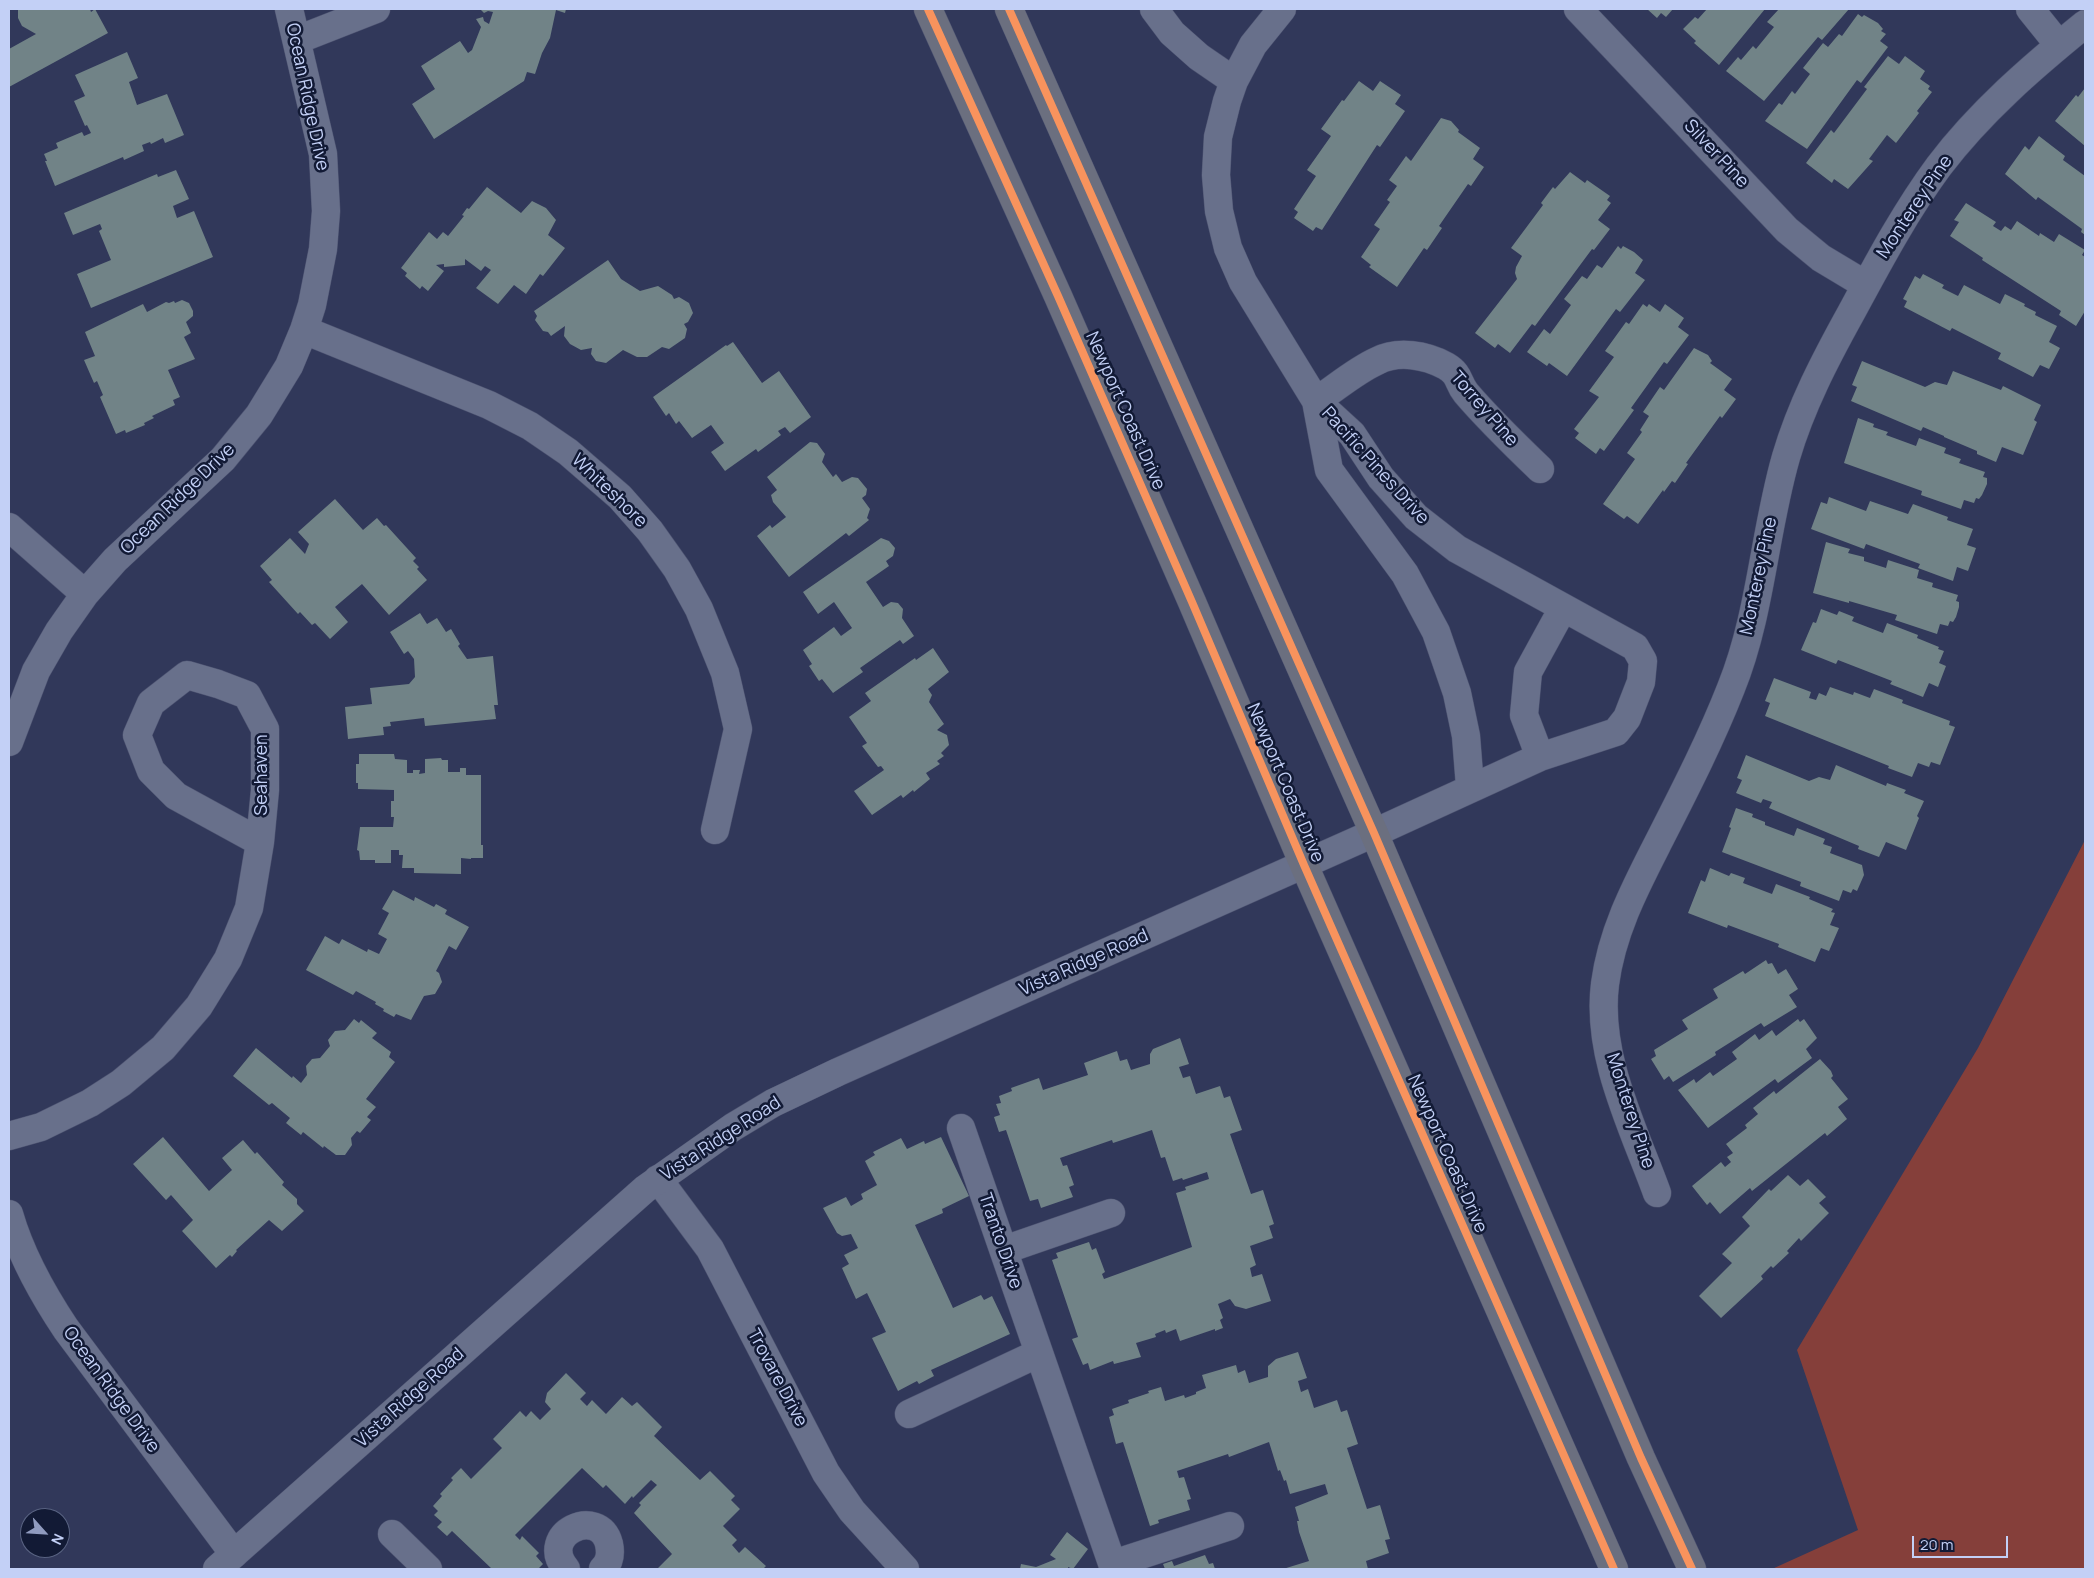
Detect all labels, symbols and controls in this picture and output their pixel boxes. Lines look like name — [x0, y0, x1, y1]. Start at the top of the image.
street label: Ocean Ridge Drive — [281, 21, 333, 173]
street label: Silver Pine — [1679, 116, 1753, 192]
street label: Monterey Pine — [1873, 151, 1957, 263]
street label: Newport Coast Drive — [1080, 329, 1170, 493]
street label: Torrey Pine — [1446, 367, 1522, 451]
street label: Pacific Pines Drive — [1317, 403, 1433, 529]
street label: Ocean Ridge Drive — [116, 439, 240, 559]
street label: Whiteshore — [567, 450, 651, 532]
street label: Monterey Pine — [1736, 515, 1782, 637]
street label: Newport Coast Drive — [1242, 700, 1328, 866]
street label: Seahaven — [251, 734, 273, 816]
street label: Vista Ridge Road — [1016, 925, 1152, 1001]
street label: Monterey Pine — [1601, 1051, 1659, 1171]
street label: Newport Coast Drive — [1402, 1072, 1492, 1236]
street label: Vista Ridge Road — [657, 1092, 785, 1186]
street label: Tranto Drive — [974, 1190, 1026, 1292]
street label: Ocean Ridge Drive — [58, 1323, 164, 1457]
street label: Trovare Drive — [742, 1325, 812, 1431]
street label: Vista Ridge Road — [351, 1344, 469, 1452]
north arrow — [20, 1508, 70, 1558]
scale bar — [1914, 1526, 2010, 1558]
text: N — [47, 1531, 69, 1548]
text: 20 m — [1920, 1534, 1953, 1555]

